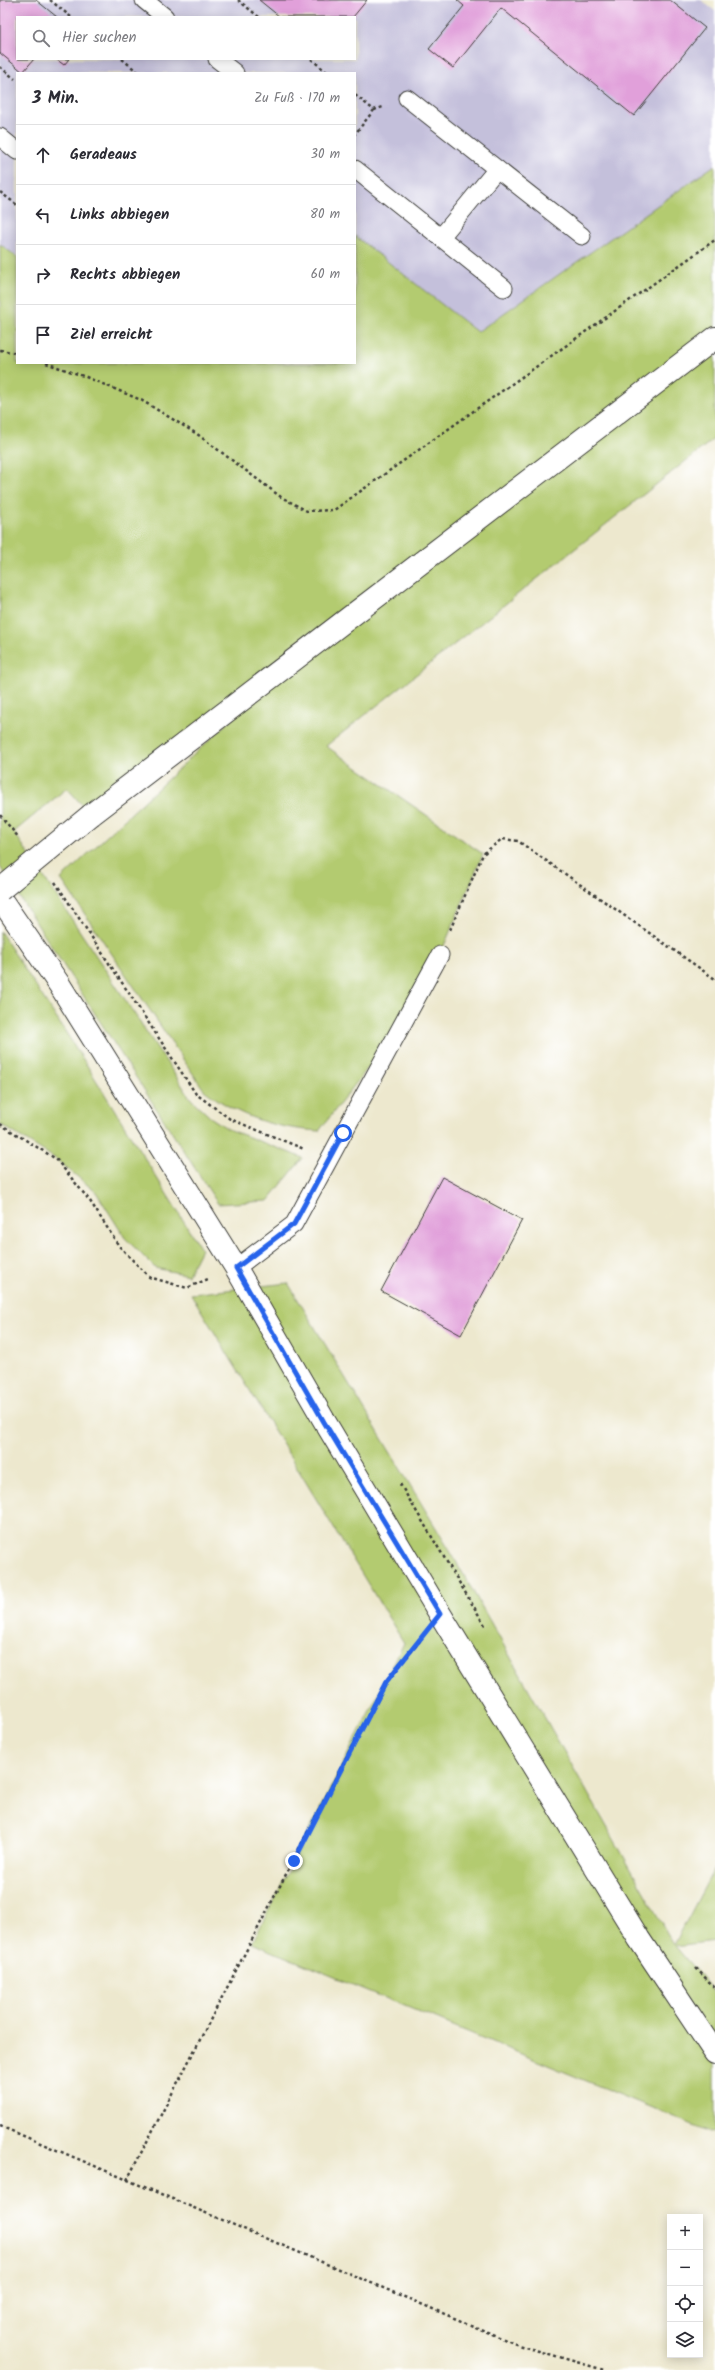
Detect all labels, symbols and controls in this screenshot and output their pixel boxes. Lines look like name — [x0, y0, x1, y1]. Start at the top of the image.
search box — [16, 16, 356, 60]
text: Hier suchen — [62, 26, 136, 50]
icon: search — [30, 27, 52, 49]
text: 3 Min. — [32, 85, 79, 112]
text: Zu Fuß · 170 m — [254, 88, 340, 109]
text: Geradeaus — [70, 143, 137, 167]
icon: ahead — [32, 144, 54, 166]
text: 30 m — [311, 144, 340, 165]
text: Links abbiegen — [70, 203, 169, 227]
icon: left — [32, 204, 54, 226]
text: 80 m — [310, 204, 340, 225]
text: Rechts abbiegen — [70, 263, 180, 287]
icon: right — [32, 264, 54, 286]
text: 60 m — [311, 264, 340, 285]
text: Ziel erreicht — [70, 323, 153, 347]
icon: arrive — [32, 324, 54, 346]
route start — [334, 1124, 352, 1142]
route end — [285, 1852, 303, 1870]
map controls — [667, 2214, 703, 2358]
button: + — [667, 2214, 703, 2250]
button: − — [667, 2250, 703, 2286]
button: locate — [667, 2286, 703, 2322]
button: layers — [667, 2322, 703, 2358]

